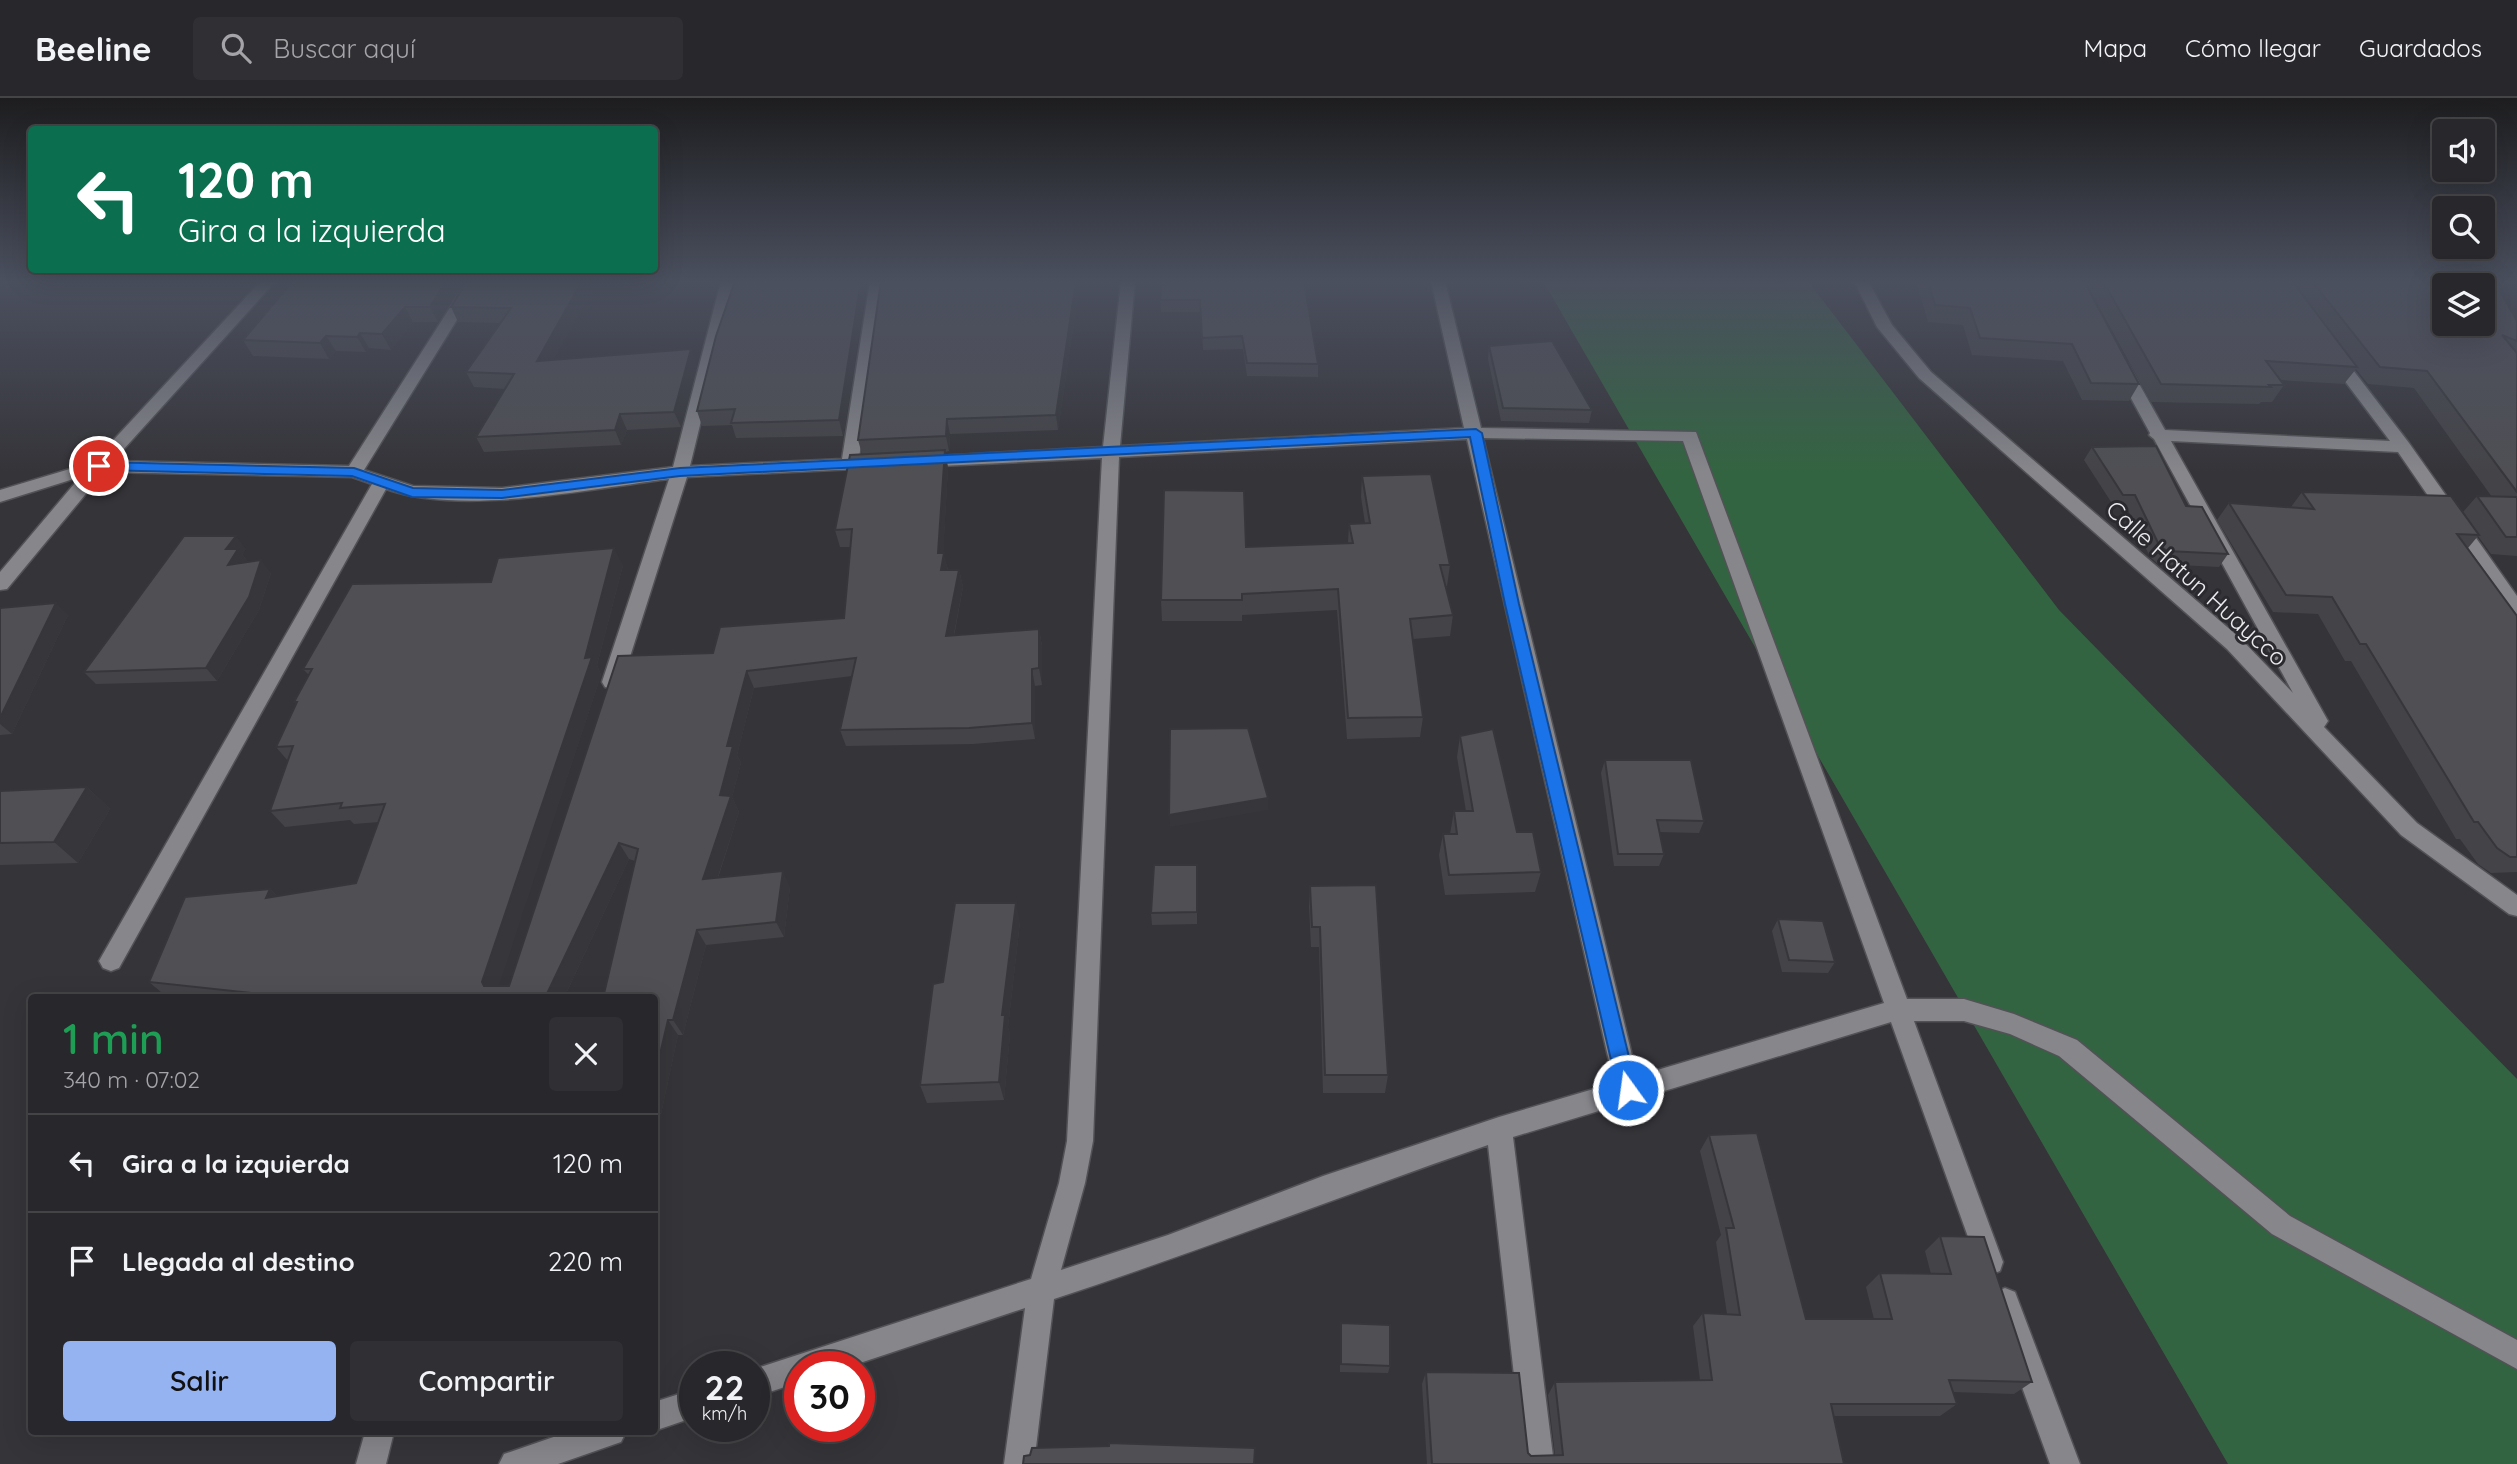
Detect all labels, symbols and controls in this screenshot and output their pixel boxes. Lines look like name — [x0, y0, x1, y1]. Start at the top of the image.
search box — [193, 17, 683, 80]
text: Beeline — [35, 28, 151, 69]
icon: search — [217, 29, 255, 67]
text: Buscar aquí — [273, 32, 415, 65]
text: Mapa — [2084, 33, 2147, 63]
text: Cómo llegar — [2185, 33, 2321, 63]
text: Guardados — [2359, 33, 2482, 63]
map controls — [2432, 119, 2495, 336]
button: sound — [2432, 119, 2495, 182]
text: 120 m — [178, 149, 314, 210]
icon: left — [63, 154, 154, 245]
button: search — [2432, 196, 2495, 259]
text: Gira a la izquierda — [178, 210, 446, 250]
button: layers — [2432, 273, 2495, 336]
pin — [69, 436, 129, 496]
icon: arrive — [80, 447, 118, 485]
street label: Calle Hatun Huaycco — [2100, 494, 2294, 672]
text: 1 min — [63, 1012, 164, 1065]
button: close — [549, 1017, 623, 1091]
position arrow — [1591, 1053, 1665, 1127]
text: 340 m · 07:02 — [63, 1065, 200, 1094]
icon: left — [63, 1144, 101, 1182]
text: Gira a la izquierda — [122, 1147, 350, 1180]
text: 120 m — [553, 1147, 623, 1180]
icon: arrive — [63, 1242, 101, 1280]
text: Llegada al destino — [122, 1245, 355, 1278]
text: 220 m — [548, 1245, 623, 1278]
button: Salir — [63, 1341, 336, 1421]
button: Compartir — [350, 1341, 623, 1421]
speed limit sign: 30 — [784, 1351, 875, 1442]
text: 22 — [705, 1365, 744, 1409]
text: km/h — [702, 1402, 747, 1425]

